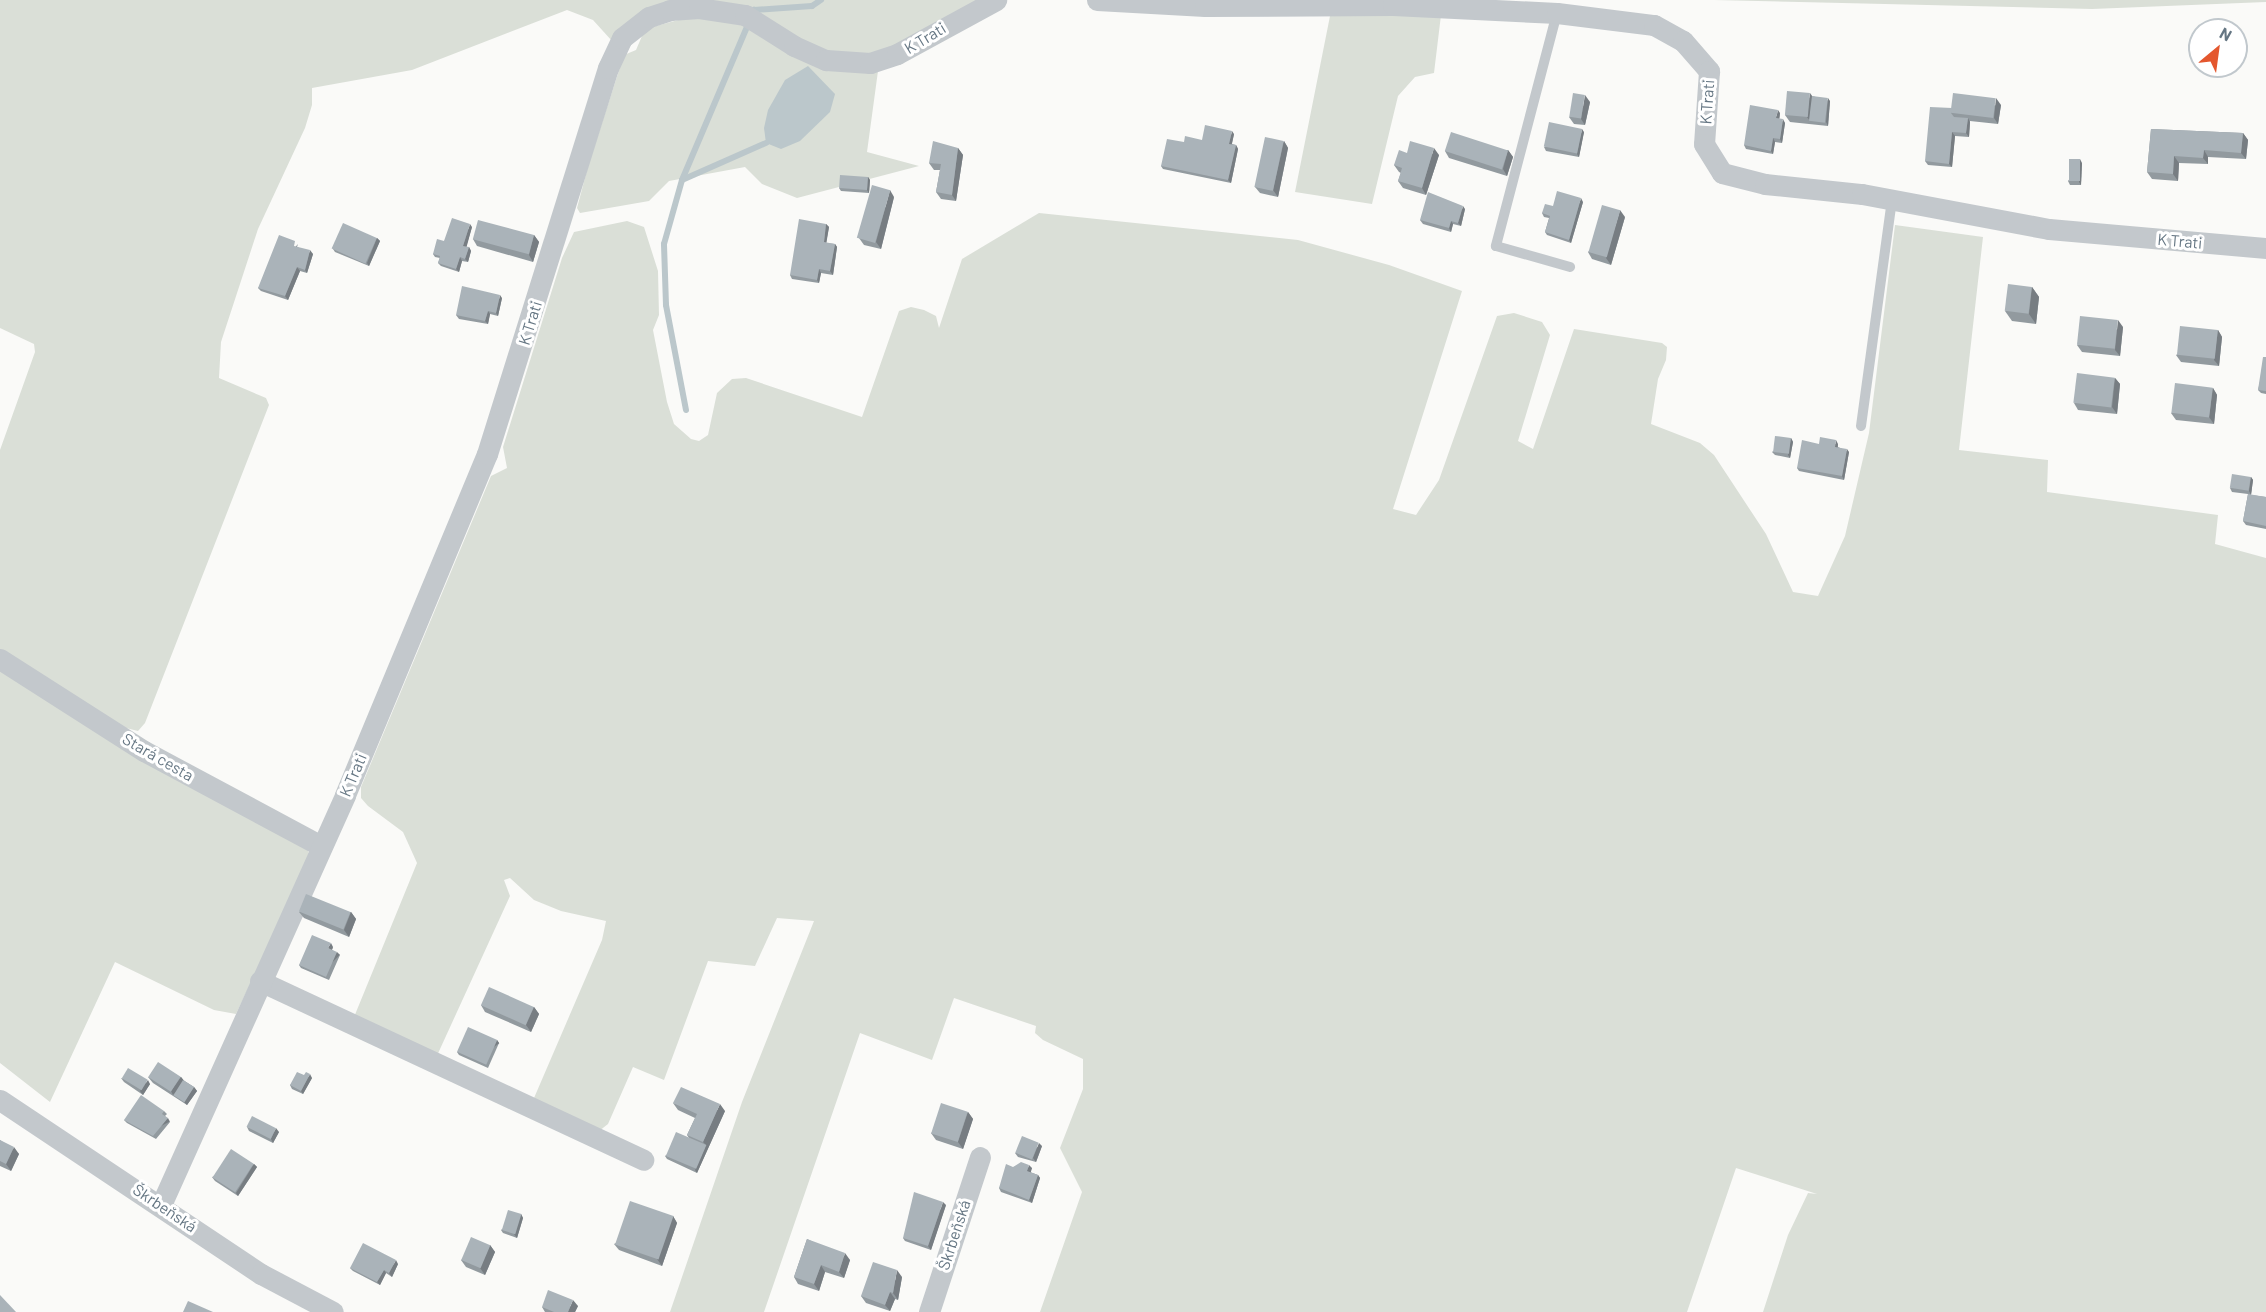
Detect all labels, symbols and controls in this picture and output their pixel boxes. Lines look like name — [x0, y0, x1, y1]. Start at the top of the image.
street label: K Trati — [901, 18, 949, 58]
north arrow — [2188, 18, 2248, 78]
text: N — [2217, 23, 2235, 44]
street label: K Trati — [1696, 79, 1718, 125]
street label: K Trati — [2157, 229, 2203, 253]
street label: K Trati — [514, 299, 546, 347]
street label: Stará cesta — [119, 729, 197, 785]
street label: K Trati — [335, 751, 371, 799]
street label: Škrbeňská — [130, 1180, 200, 1236]
street label: Škrbeňská — [934, 1197, 974, 1273]

